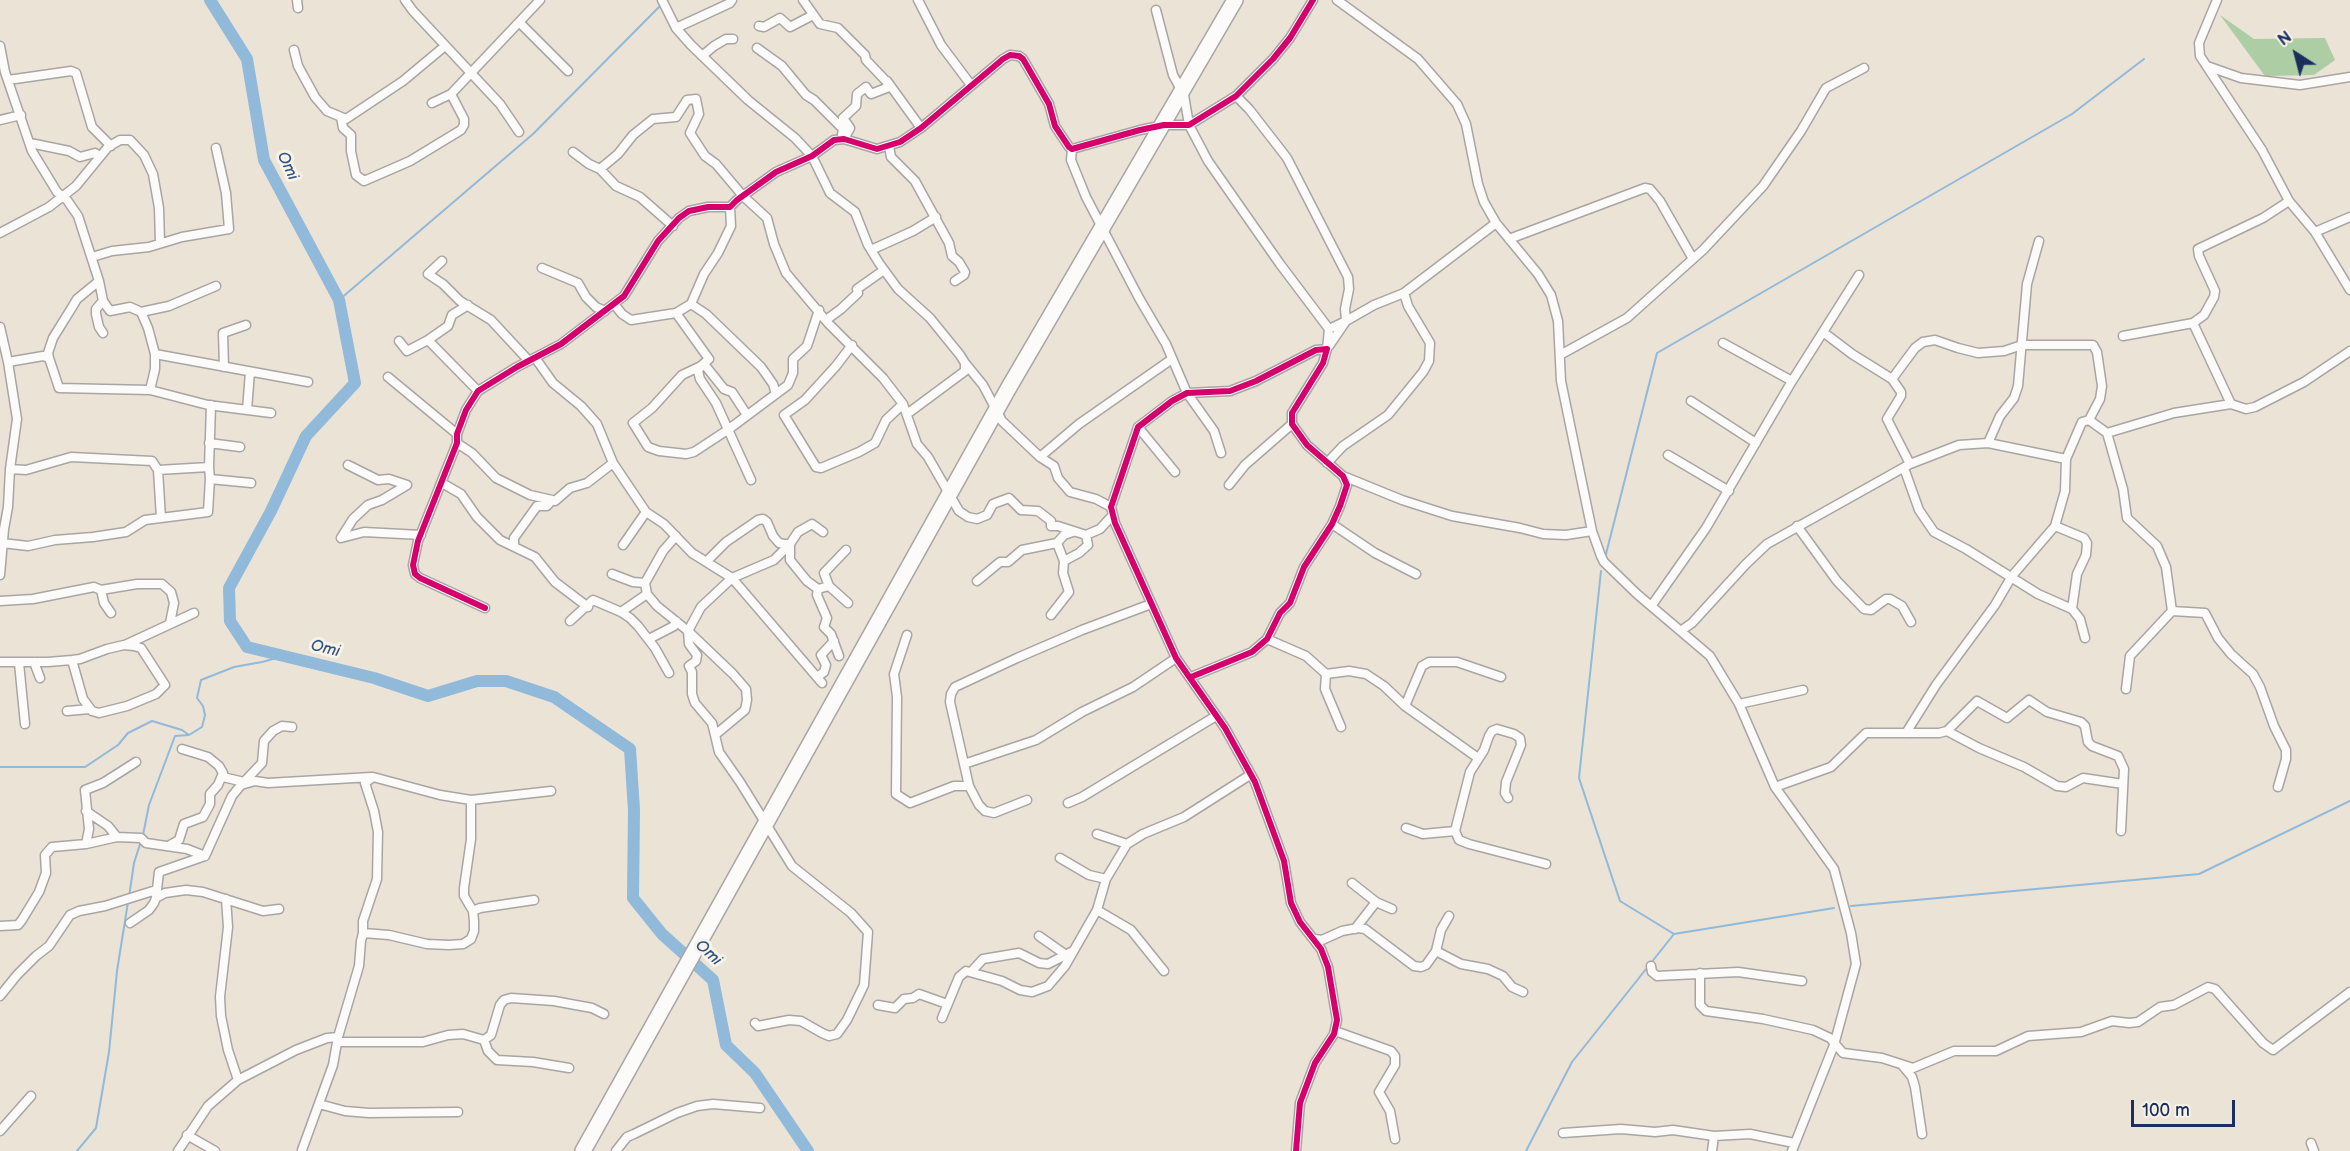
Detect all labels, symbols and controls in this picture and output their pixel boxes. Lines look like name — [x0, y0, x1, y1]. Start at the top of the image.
north arrow — [2266, 24, 2326, 84]
text: N — [2275, 28, 2296, 50]
water label: Omi — [272, 149, 302, 183]
water label: Omi — [309, 636, 341, 662]
water label: Omi — [691, 936, 725, 970]
scale bar — [2134, 1088, 2238, 1126]
text: 100 m — [2142, 1100, 2190, 1121]

